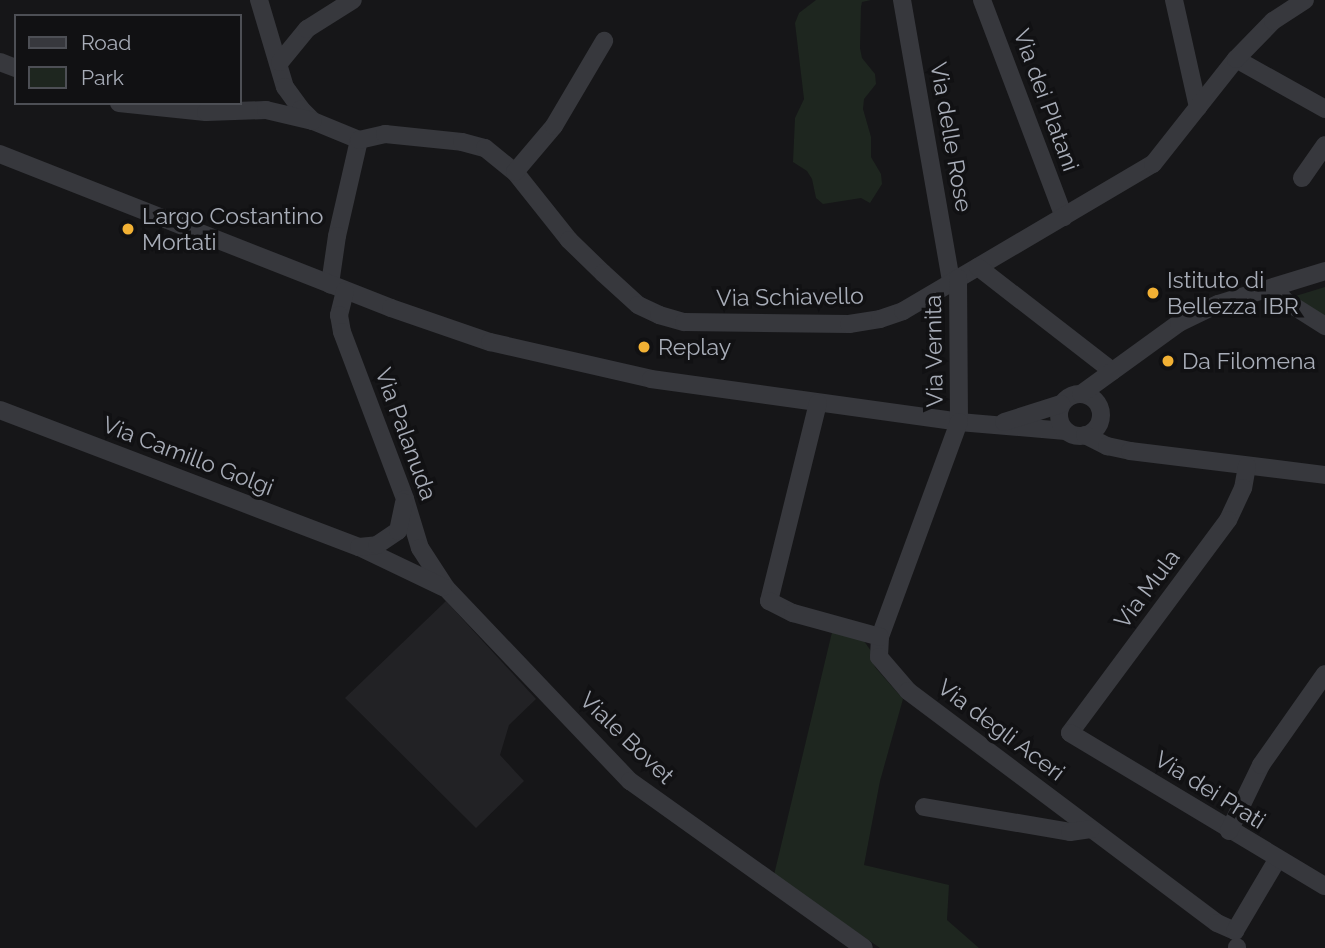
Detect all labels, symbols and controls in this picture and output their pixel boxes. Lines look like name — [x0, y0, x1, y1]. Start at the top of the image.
legend — [14, 14, 242, 105]
street label: Via dei Platani — [1007, 25, 1085, 175]
text: Road — [81, 30, 131, 55]
street label: Via delle Rose — [924, 60, 978, 214]
text: Park — [81, 65, 124, 90]
place label: Largo Costantino Mortati — [142, 202, 323, 256]
marker: Largo Costantino Mortati — [120, 221, 136, 237]
place label: Istituto di Bellezza IBR — [1167, 266, 1299, 320]
street label: Via Schiavello — [716, 282, 864, 312]
marker: Istituto di Bellezza IBR — [1145, 285, 1161, 301]
street label: Via Vernita — [919, 294, 949, 408]
place label: Replay — [658, 333, 731, 361]
marker: Replay — [636, 339, 652, 355]
place label: Da Filomena — [1182, 347, 1316, 375]
marker: Da Filomena — [1160, 353, 1176, 369]
street label: Via Palanuda — [369, 364, 443, 504]
street label: Via Camillo Golgi — [98, 411, 278, 501]
street label: Via Mula — [1108, 544, 1186, 634]
street label: Via degli Aceri — [932, 673, 1070, 787]
street label: Viale Bovet — [574, 686, 680, 790]
street label: Via dei Prati — [1150, 745, 1270, 835]

